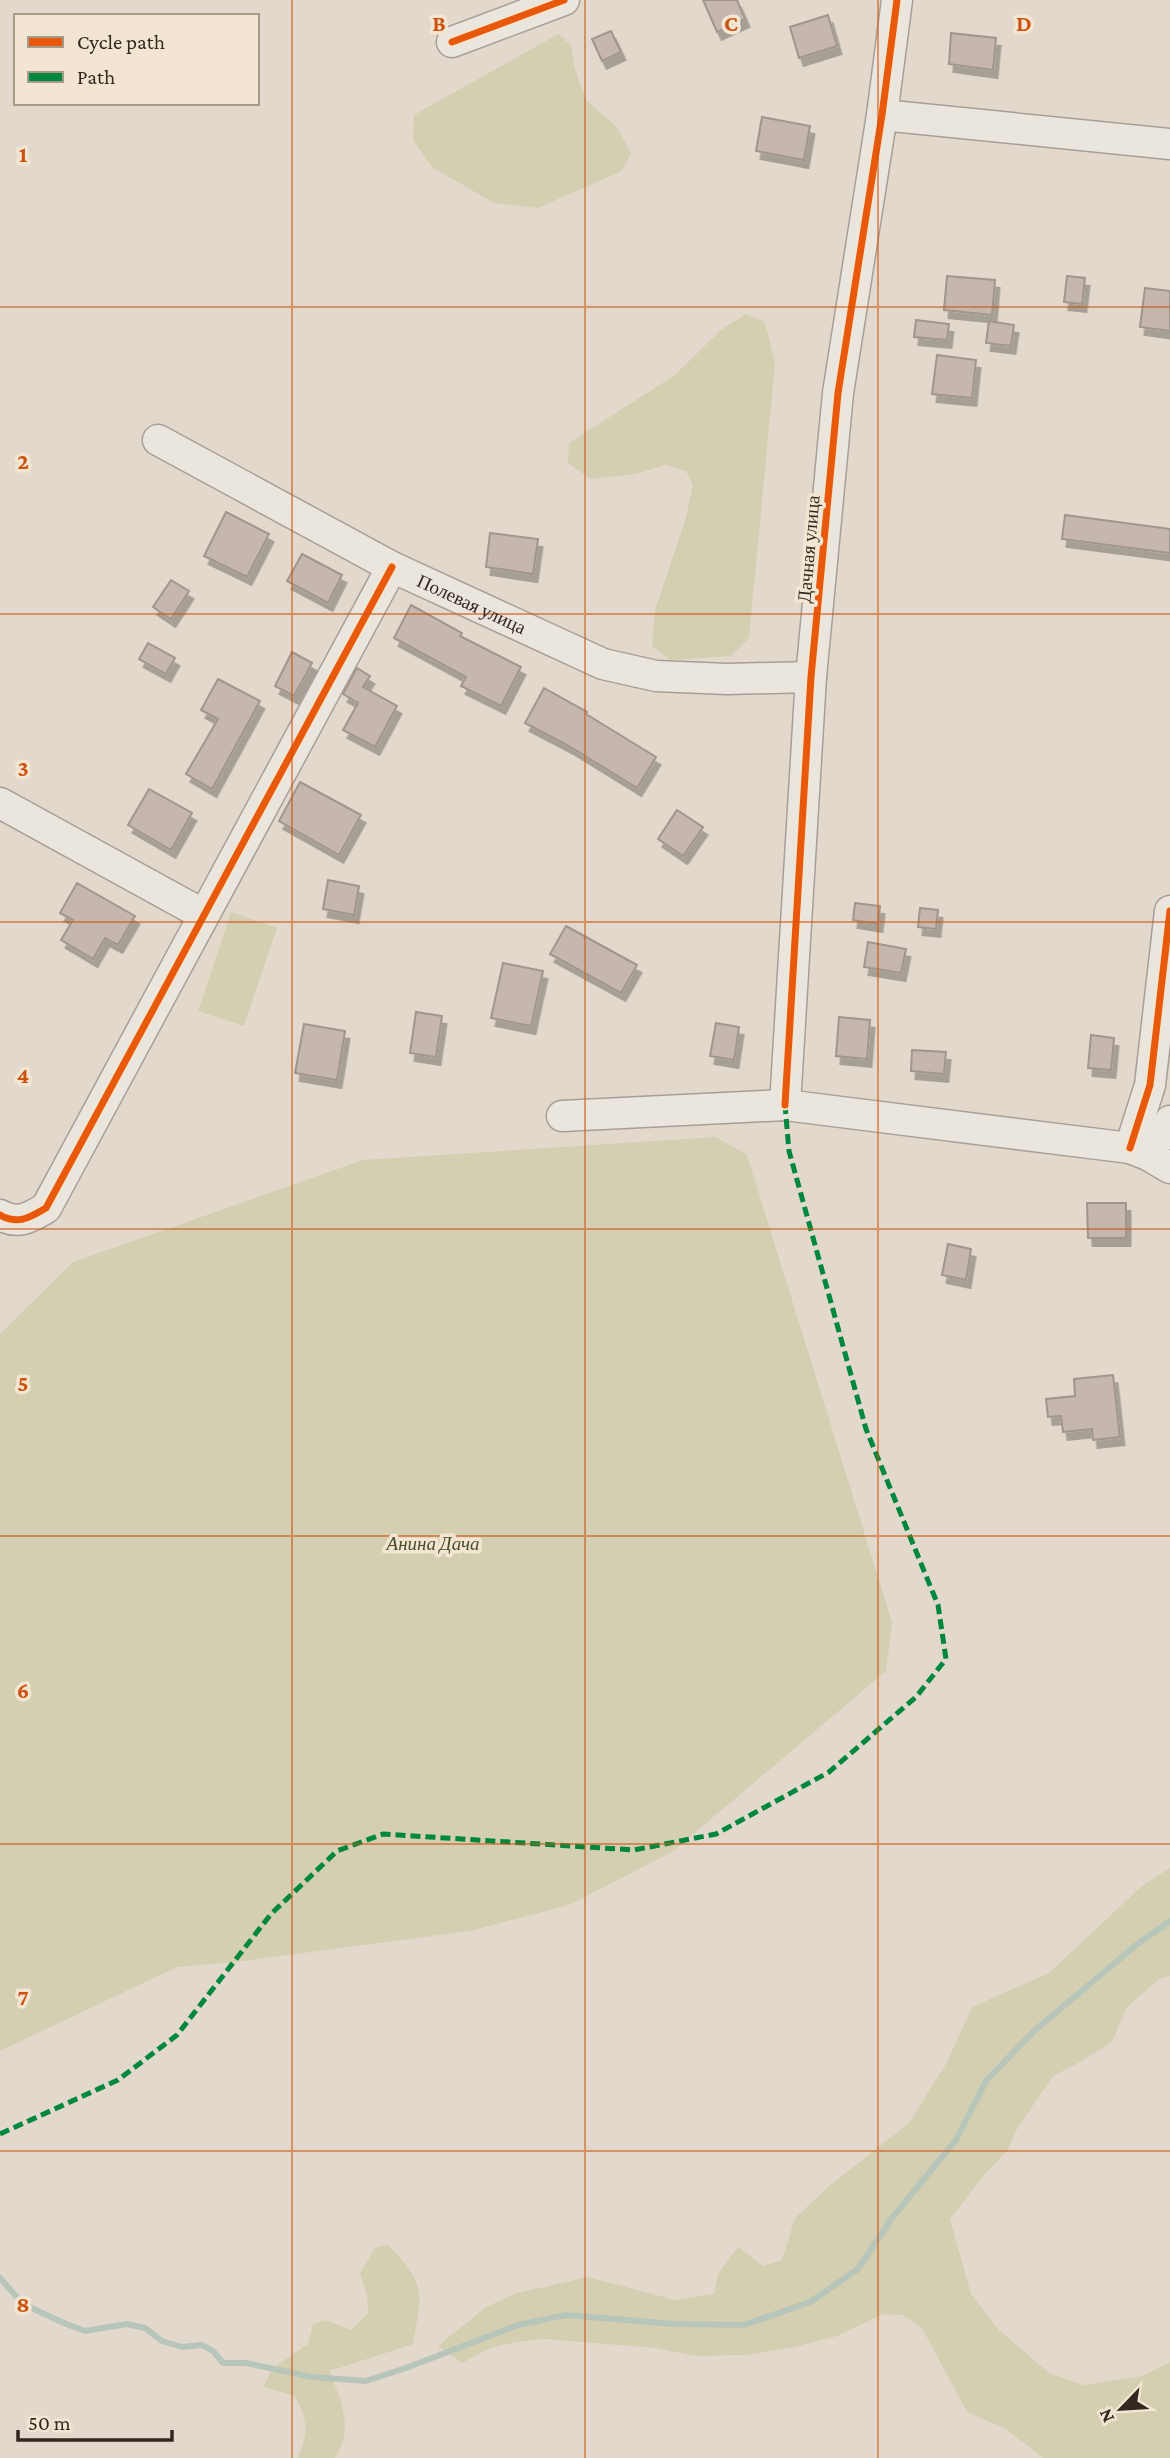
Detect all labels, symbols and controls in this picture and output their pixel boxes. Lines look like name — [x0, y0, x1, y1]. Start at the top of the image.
text: B — [432, 10, 446, 36]
text: C — [724, 10, 738, 36]
text: D — [1016, 10, 1032, 36]
legend — [14, 14, 259, 105]
text: Cycle path — [77, 30, 165, 54]
text: Path — [77, 65, 115, 89]
text: 1 — [19, 141, 28, 167]
text: 2 — [17, 448, 29, 474]
street label: Дачная улица — [793, 494, 824, 604]
street label: Полевая улица — [414, 570, 530, 638]
text: 3 — [17, 755, 29, 781]
text: 4 — [17, 1062, 29, 1088]
text: 5 — [17, 1370, 29, 1396]
park label: Анина Дача — [385, 1533, 479, 1554]
text: 6 — [17, 1677, 29, 1703]
text: 7 — [17, 1984, 29, 2010]
text: 8 — [16, 2291, 30, 2317]
north arrow — [1086, 2374, 1156, 2444]
scale bar — [18, 2398, 172, 2442]
text: N — [1094, 2406, 1118, 2426]
text: 50 m — [28, 2411, 71, 2435]

